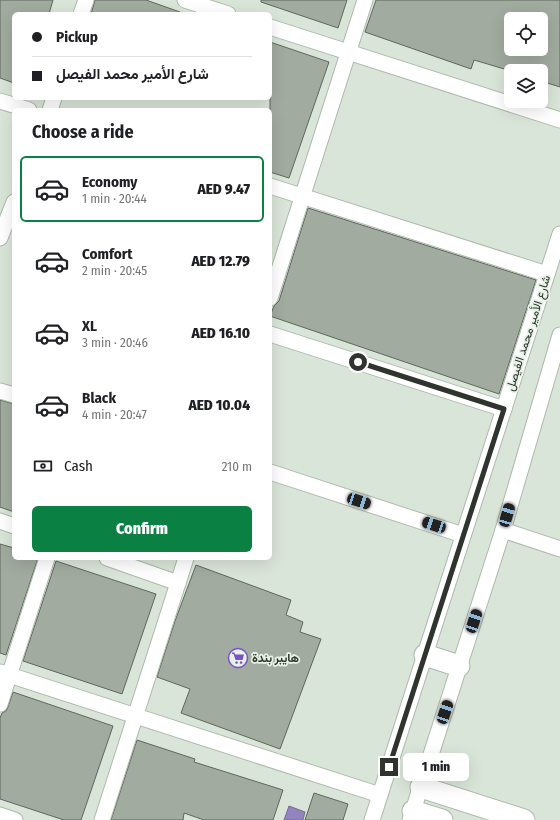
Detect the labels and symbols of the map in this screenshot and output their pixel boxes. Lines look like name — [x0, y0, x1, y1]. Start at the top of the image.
street label: شارع الأمير محمد الفيصل — [503, 273, 555, 393]
route start — [349, 353, 367, 371]
car — [346, 492, 372, 510]
car — [498, 502, 516, 528]
car — [421, 516, 447, 534]
car — [465, 608, 483, 634]
supermarket icon: هايبر بندة — [227, 647, 249, 669]
place label: هايبر بندة — [252, 651, 299, 666]
car — [436, 699, 454, 725]
callout: 1 min — [403, 753, 469, 781]
route end — [380, 758, 398, 776]

